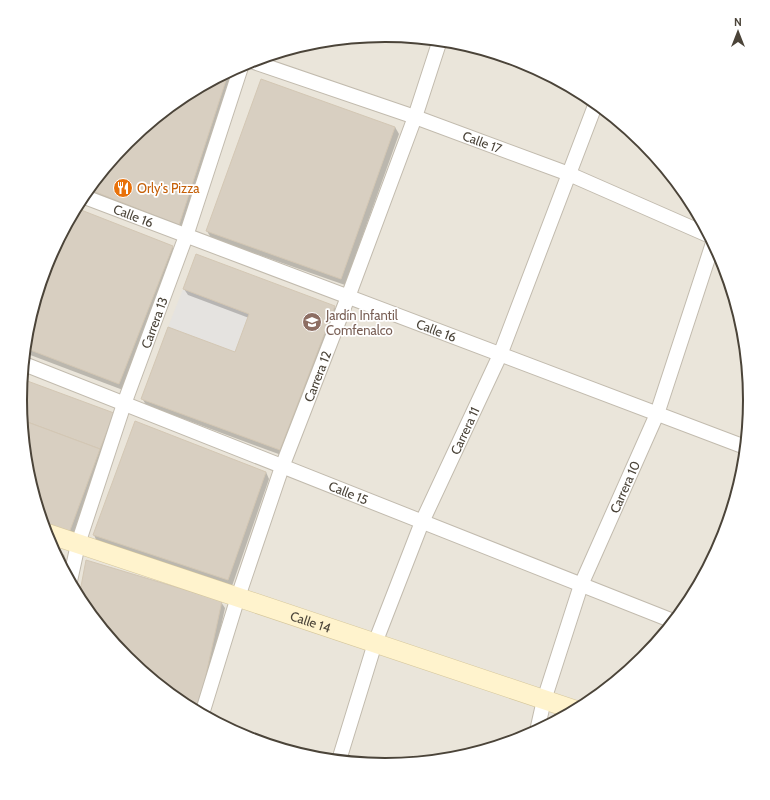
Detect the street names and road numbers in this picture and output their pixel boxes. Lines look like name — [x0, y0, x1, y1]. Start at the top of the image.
street label: Calle 17 — [460, 127, 505, 157]
street label: Calle 16 — [111, 201, 156, 230]
street label: Carrera 13 — [137, 295, 171, 350]
street label: Calle 16 — [414, 315, 459, 345]
street label: Carrera 12 — [300, 348, 334, 404]
street label: Carrera 11 — [447, 404, 483, 457]
street label: Carrera 10 — [606, 458, 643, 515]
street label: Calle 15 — [326, 477, 371, 508]
street label: Calle 14 — [288, 607, 333, 636]

